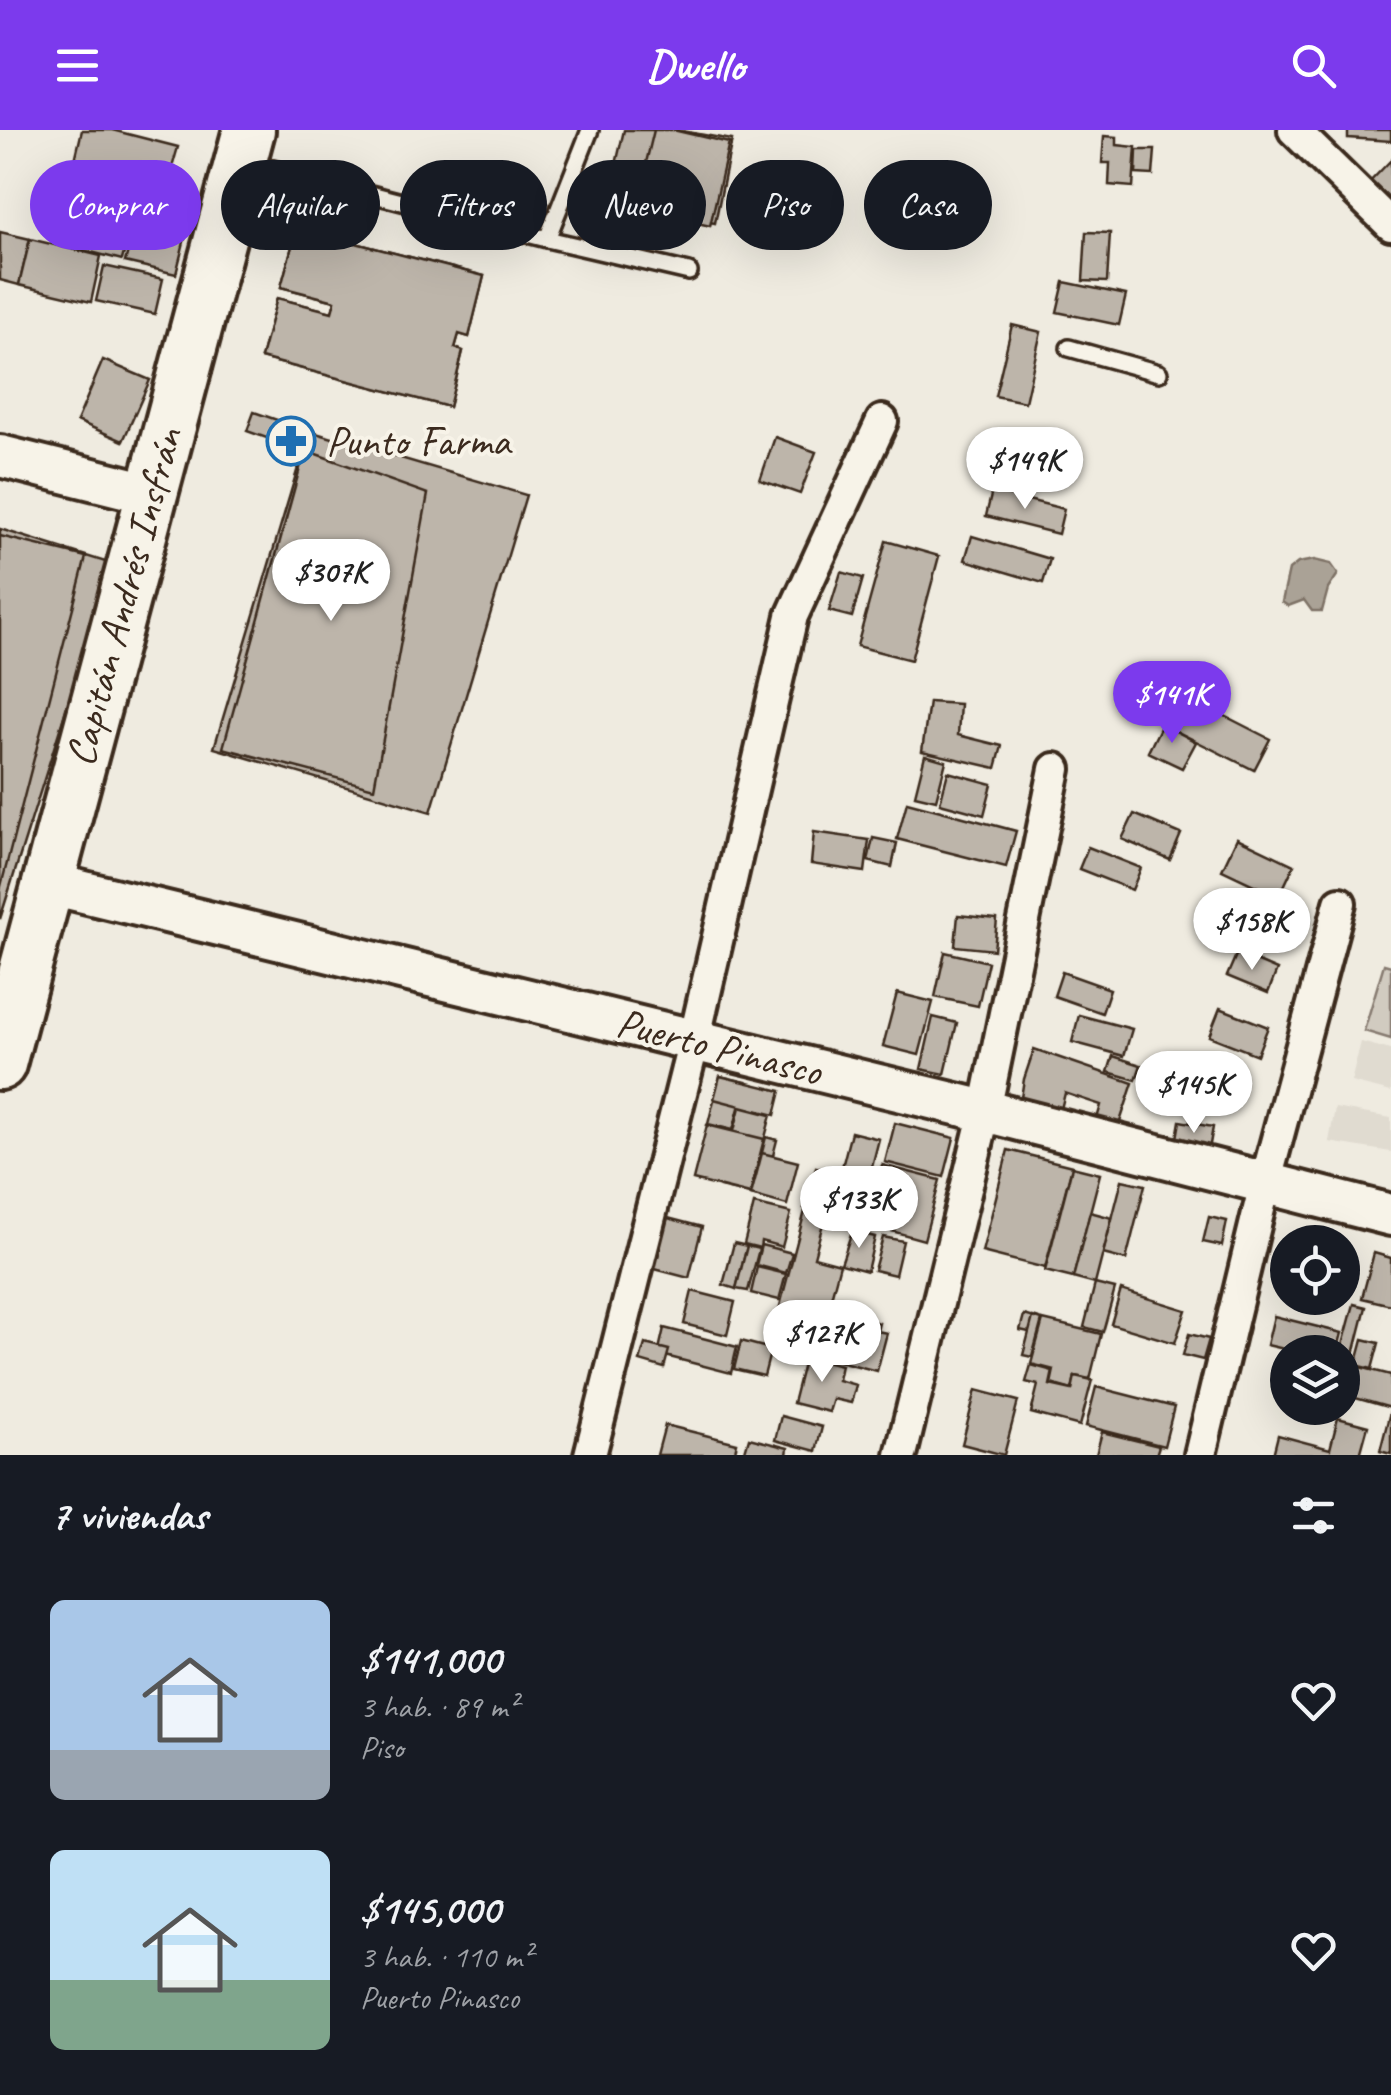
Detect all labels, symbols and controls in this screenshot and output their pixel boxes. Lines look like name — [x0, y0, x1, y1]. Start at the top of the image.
text: Dwello — [647, 37, 744, 94]
icon: menu — [50, 38, 105, 93]
icon: search — [1286, 38, 1341, 93]
chip: Comprar — [30, 160, 201, 250]
chip: Alquilar — [221, 160, 380, 250]
chip: Filtros — [400, 160, 547, 250]
chip: Nuevo — [567, 160, 706, 250]
chip: Piso — [726, 160, 844, 250]
chip: Casa — [864, 160, 992, 250]
pharmacy icon: Punto Farma — [265, 415, 317, 467]
place label: Punto Farma — [326, 415, 513, 468]
street label: Capitán Andrés Insfrán — [53, 421, 195, 772]
pin: $149K — [955, 427, 1095, 512]
text: $149K — [988, 439, 1062, 480]
pin: $307K — [261, 539, 401, 624]
text: $307K — [294, 551, 368, 592]
pin: $141K — [1102, 661, 1242, 746]
text: $141K — [1135, 673, 1209, 714]
pin: $158K — [1182, 888, 1322, 973]
text: $158K — [1215, 900, 1289, 941]
street label: Puerto Pinasco — [611, 996, 829, 1098]
pin: $145K — [1124, 1051, 1264, 1136]
text: $145K — [1157, 1063, 1231, 1104]
pin: $133K — [789, 1166, 929, 1251]
text: $133K — [822, 1178, 896, 1219]
map controls — [1270, 1225, 1360, 1425]
button: locate — [1270, 1225, 1360, 1315]
pin: $127K — [752, 1300, 892, 1385]
text: $127K — [785, 1312, 859, 1353]
button: layers — [1270, 1335, 1360, 1425]
icon: filters — [1286, 1488, 1341, 1543]
text: 7 viviendas — [50, 1489, 207, 1542]
text: $141,000 — [360, 1633, 501, 1686]
icon: home — [130, 1640, 250, 1760]
icon: heart — [1286, 1673, 1341, 1728]
text: 3 hab. · 89 m² — [360, 1686, 517, 1727]
text: Piso — [360, 1727, 403, 1768]
text: $145,000 — [360, 1883, 500, 1936]
icon: home — [130, 1890, 250, 2010]
icon: heart — [1286, 1923, 1341, 1978]
text: 3 hab. · 110 m² — [360, 1936, 532, 1977]
text: Puerto Pinasco — [360, 1977, 519, 2018]

